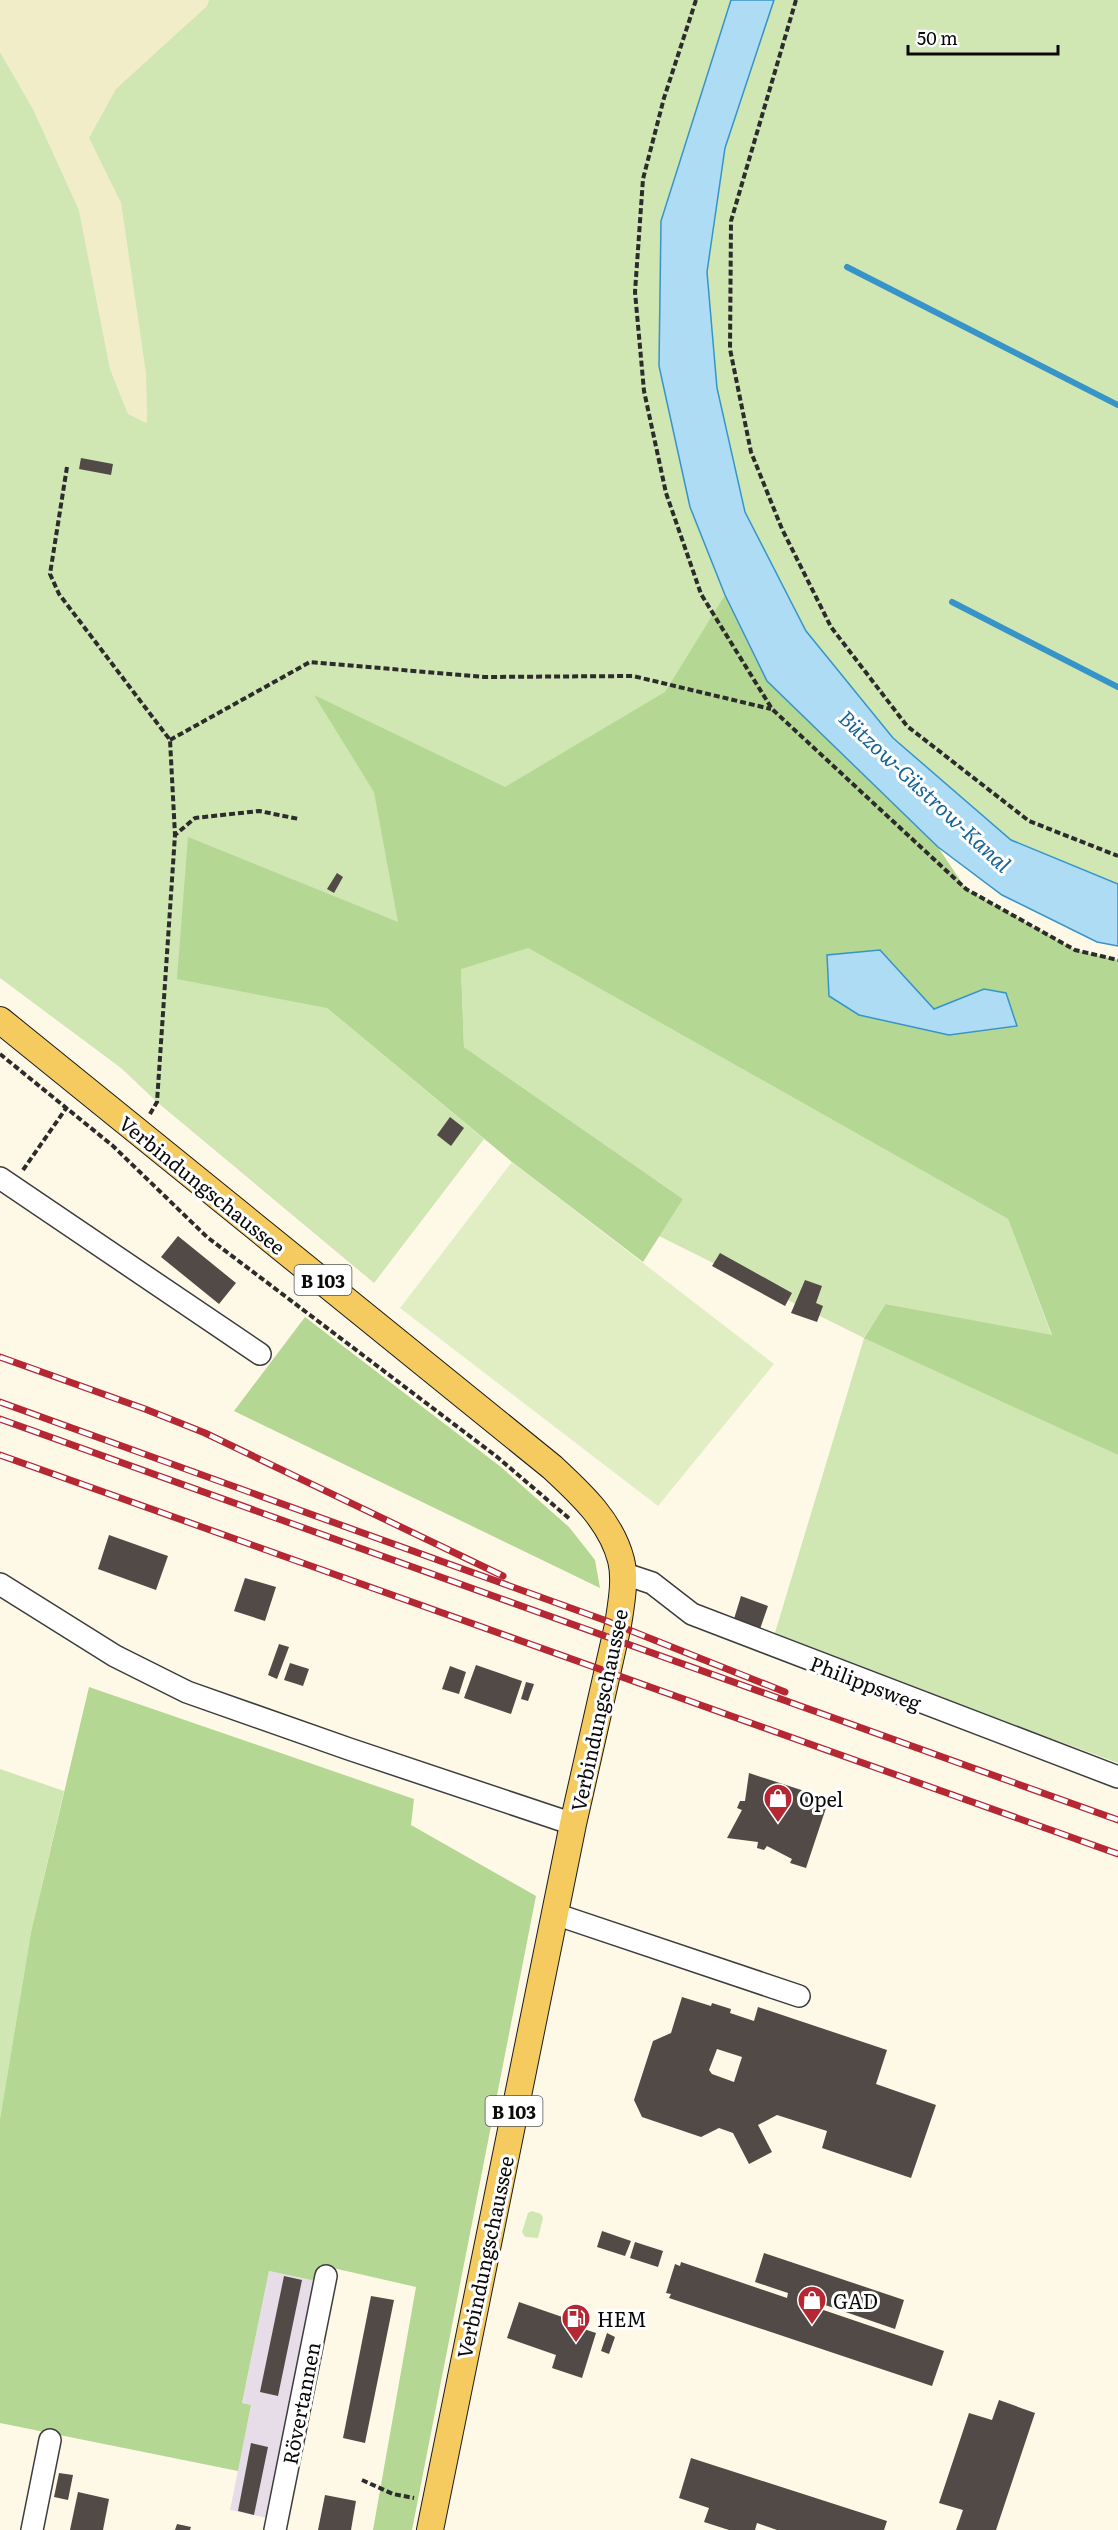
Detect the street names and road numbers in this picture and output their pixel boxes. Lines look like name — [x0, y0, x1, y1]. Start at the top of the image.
street label: Verbindungschaussee — [113, 1107, 293, 1261]
road number: B 103 — [294, 1265, 352, 1295]
street label: Verbindungschaussee — [562, 1606, 634, 1814]
street label: Philippsweg — [806, 1647, 927, 1717]
road number: B 103 — [486, 2096, 542, 2126]
street label: Verbindungschaussee — [448, 2153, 520, 2361]
street label: Rövertannen — [273, 2339, 327, 2467]

